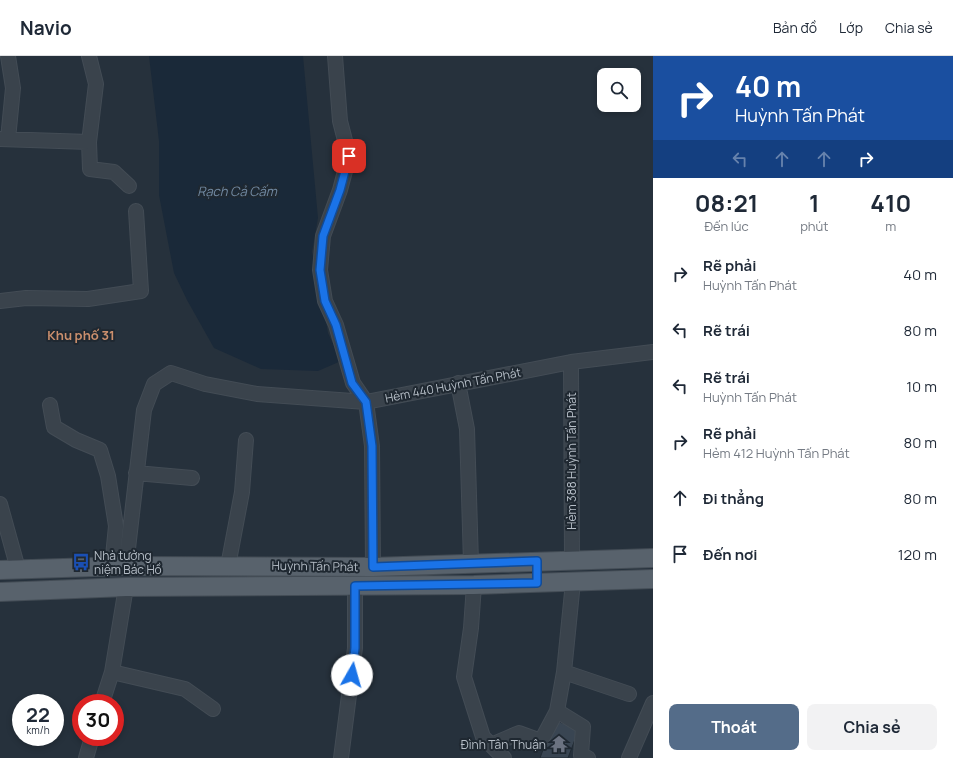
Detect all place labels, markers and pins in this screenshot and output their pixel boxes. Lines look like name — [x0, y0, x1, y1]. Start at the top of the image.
pin — [332, 139, 366, 173]
place label: Nhà tưởng niệm Bác Hồ — [94, 547, 162, 578]
bus stop icon: Nhà tưởng niệm Bác Hồ — [71, 552, 91, 572]
temple icon: Đình Tân Thuận — [549, 734, 569, 754]
place label: Đình Tân Thuận — [461, 736, 546, 753]

